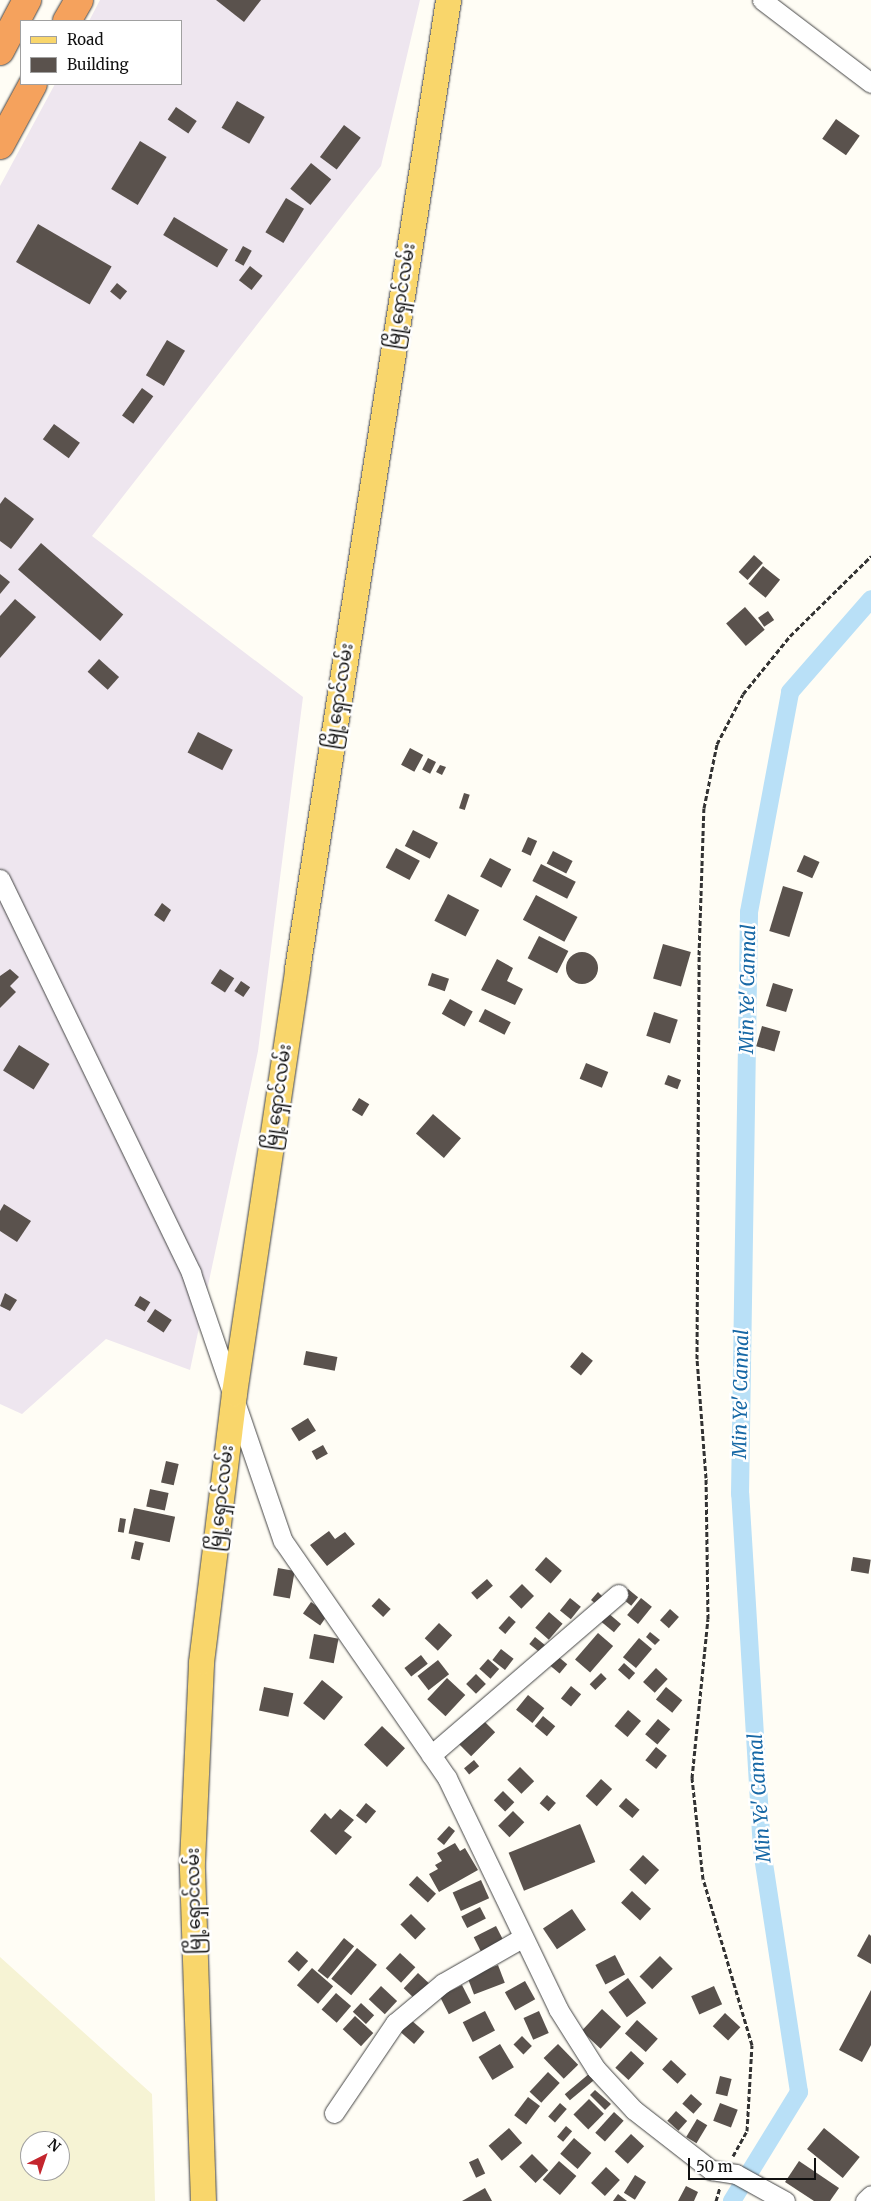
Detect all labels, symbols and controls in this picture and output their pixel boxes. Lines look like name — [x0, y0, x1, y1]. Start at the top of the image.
legend — [20, 20, 182, 85]
text: Road — [67, 30, 103, 49]
text: Building — [67, 55, 129, 74]
street label: မြို့ရှောင်လမ်း — [382, 242, 420, 350]
street label: မြို့ရှောင်လမ်း — [320, 642, 358, 750]
water label: Min Ye' Cannal — [735, 924, 761, 1054]
street label: မြို့ရှောင်လမ်း — [260, 1043, 296, 1151]
water label: Min Ye' Cannal — [728, 1329, 754, 1459]
street label: မြို့ရှောင်လမ်း — [204, 1444, 238, 1552]
water label: Min Ye' Cannal — [744, 1733, 776, 1863]
street label: မြို့ရှောင်လမ်း — [182, 1848, 206, 1954]
north arrow — [20, 2131, 70, 2181]
text: N — [44, 2135, 64, 2156]
scale bar — [691, 2148, 818, 2180]
text: 50 m — [696, 2157, 733, 2176]

